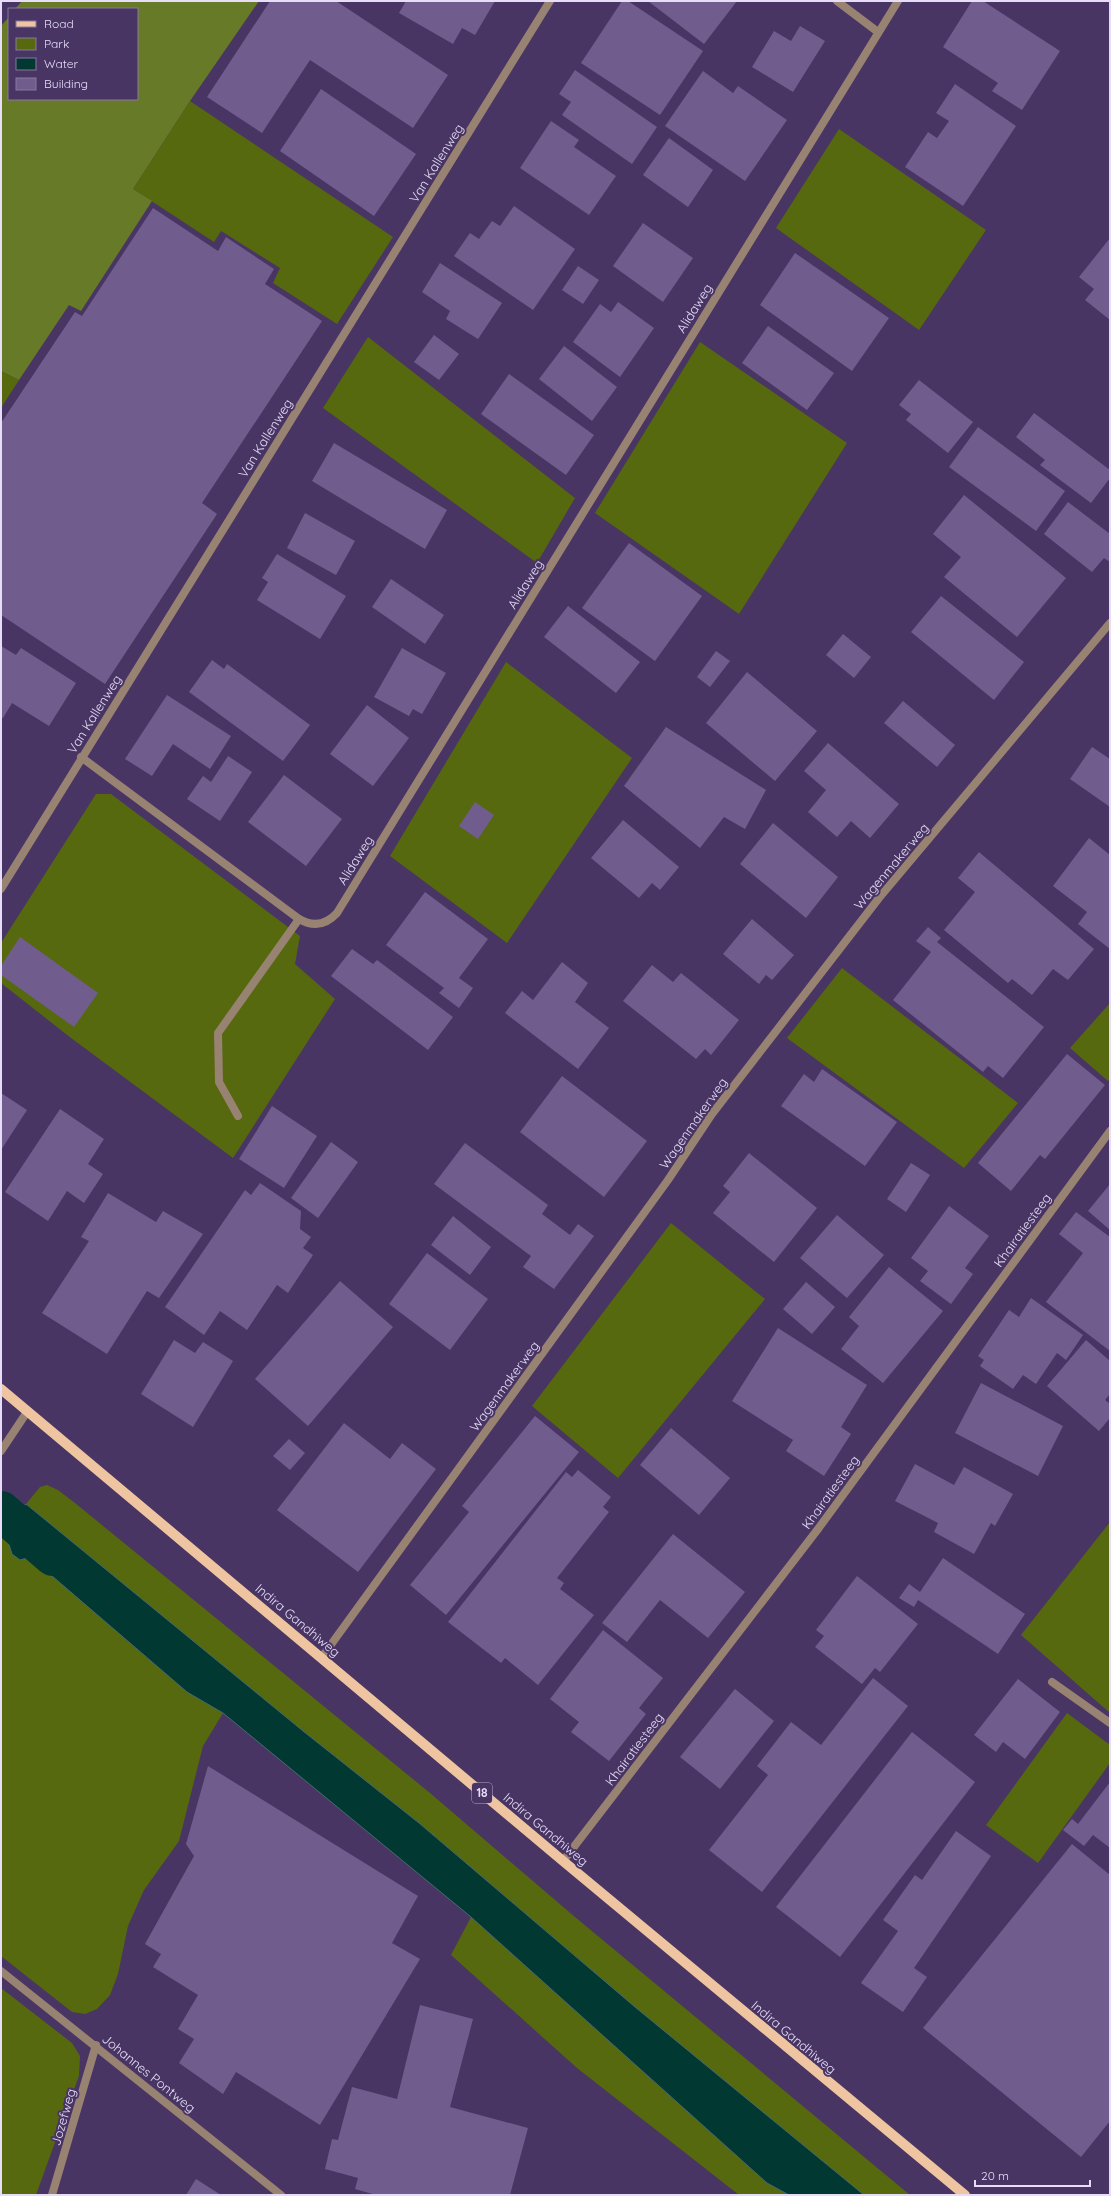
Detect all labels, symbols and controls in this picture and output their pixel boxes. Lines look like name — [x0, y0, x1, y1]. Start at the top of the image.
legend — [8, 8, 138, 100]
text: Road — [44, 16, 74, 31]
text: Park — [44, 36, 69, 51]
text: Water — [44, 56, 79, 71]
text: Building — [44, 76, 88, 91]
street label: Van Kallenweg — [405, 121, 467, 205]
street label: Alidaweg — [673, 280, 715, 336]
street label: Van Kallenweg — [234, 396, 296, 480]
street label: Alidaweg — [504, 556, 546, 612]
street label: Van Kallenweg — [63, 672, 125, 756]
street label: Wagenmakerweg — [850, 820, 932, 912]
street label: Alidaweg — [334, 832, 376, 888]
street label: Wagenmakerweg — [656, 1074, 730, 1172]
street label: Khairatiesteeg — [990, 1190, 1054, 1270]
street label: Wagenmakerweg — [466, 1338, 542, 1434]
street label: Khairatiesteeg — [798, 1452, 862, 1532]
street label: Indira Gandhiweg — [252, 1580, 344, 1660]
street label: Khairatiesteeg — [601, 1709, 667, 1789]
road number: 18 — [472, 1783, 492, 1803]
street label: Indira Gandhiweg — [500, 1789, 592, 1869]
street label: Indira Gandhiweg — [748, 1997, 840, 2077]
street label: Johannes Pontweg — [99, 2030, 199, 2116]
street label: Jozefweg — [47, 2087, 79, 2147]
scale bar — [975, 2162, 1090, 2188]
text: 20 m — [981, 2168, 1009, 2183]

